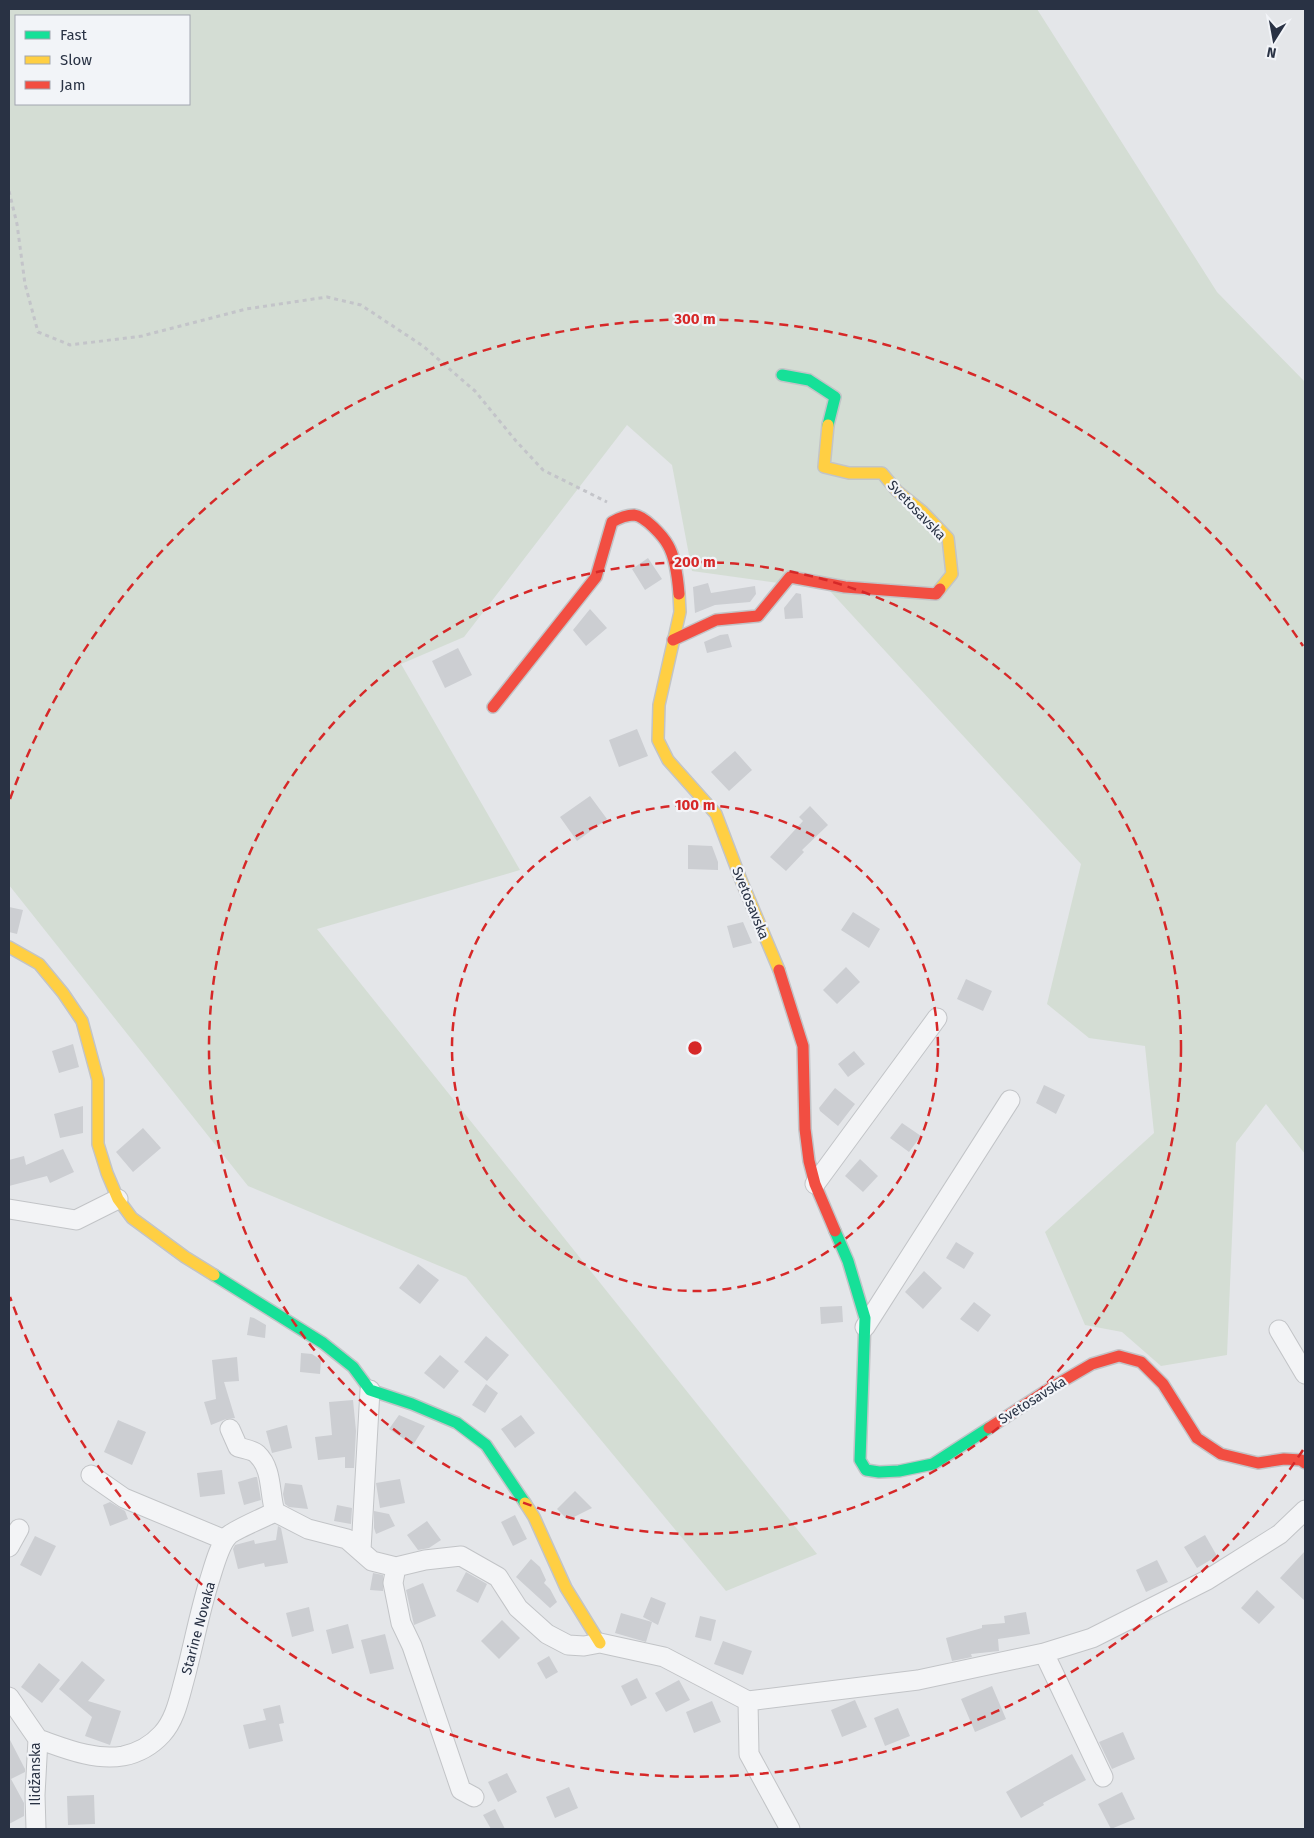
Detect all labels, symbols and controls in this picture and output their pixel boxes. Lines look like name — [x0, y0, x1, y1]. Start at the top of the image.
legend — [15, 15, 190, 105]
north arrow — [1249, 15, 1299, 65]
text: Fast — [60, 26, 87, 44]
text: N — [1265, 43, 1278, 62]
text: Slow — [60, 51, 92, 69]
text: Jam — [60, 76, 86, 94]
text: 300 m — [673, 310, 716, 328]
street label: Svetosavska — [884, 477, 949, 544]
text: 200 m — [674, 553, 716, 571]
text: 100 m — [675, 796, 715, 814]
street label: Svetosavska — [728, 864, 773, 942]
centre of rings — [686, 1039, 704, 1057]
street label: Svetosavska — [995, 1373, 1069, 1428]
street label: Starine Novaka — [178, 1580, 219, 1677]
street label: Ilidžanska — [27, 1742, 44, 1806]

